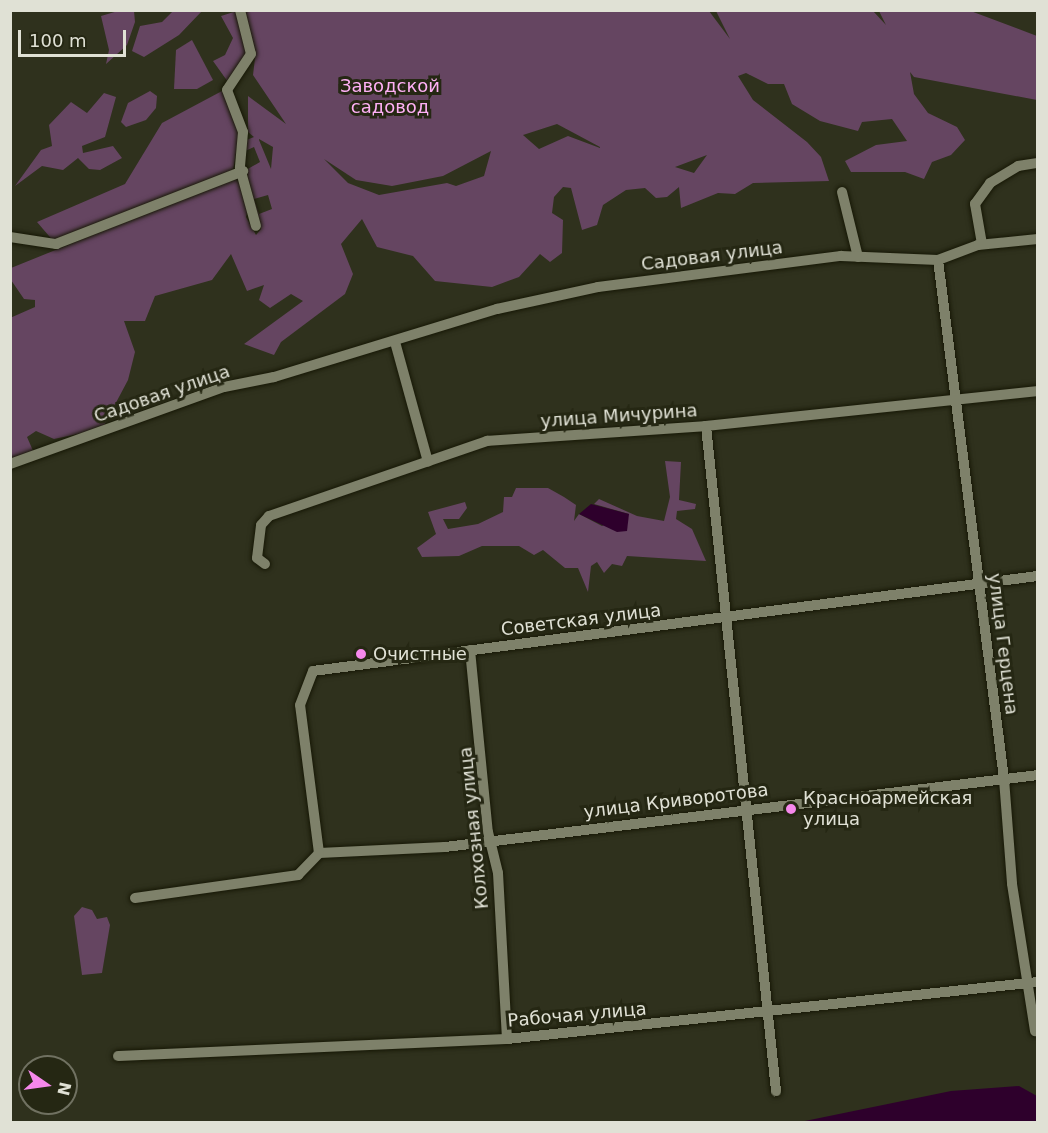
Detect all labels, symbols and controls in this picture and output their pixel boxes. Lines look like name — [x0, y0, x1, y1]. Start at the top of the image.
scale bar — [21, 18, 129, 56]
text: 100 m — [29, 30, 87, 51]
park label: Заводской садовод — [340, 76, 440, 118]
street label: Садовая улица — [640, 237, 784, 275]
street label: Садовая улица — [91, 361, 233, 427]
street label: улица Мичурина — [540, 400, 698, 432]
street label: улица Герцена — [984, 572, 1022, 716]
street label: Советская улица — [500, 599, 662, 641]
place label: Очистные — [373, 643, 467, 665]
marker: Очистные — [354, 647, 368, 661]
street label: Колхозная улица — [455, 746, 493, 910]
street label: улица Криворотова — [582, 779, 770, 823]
place label: Красноармейская улица — [803, 788, 972, 830]
marker: Красноармейская улица — [784, 802, 798, 816]
street label: Рабочая улица — [507, 998, 647, 1032]
north arrow — [18, 1055, 78, 1115]
text: N — [53, 1080, 75, 1097]

